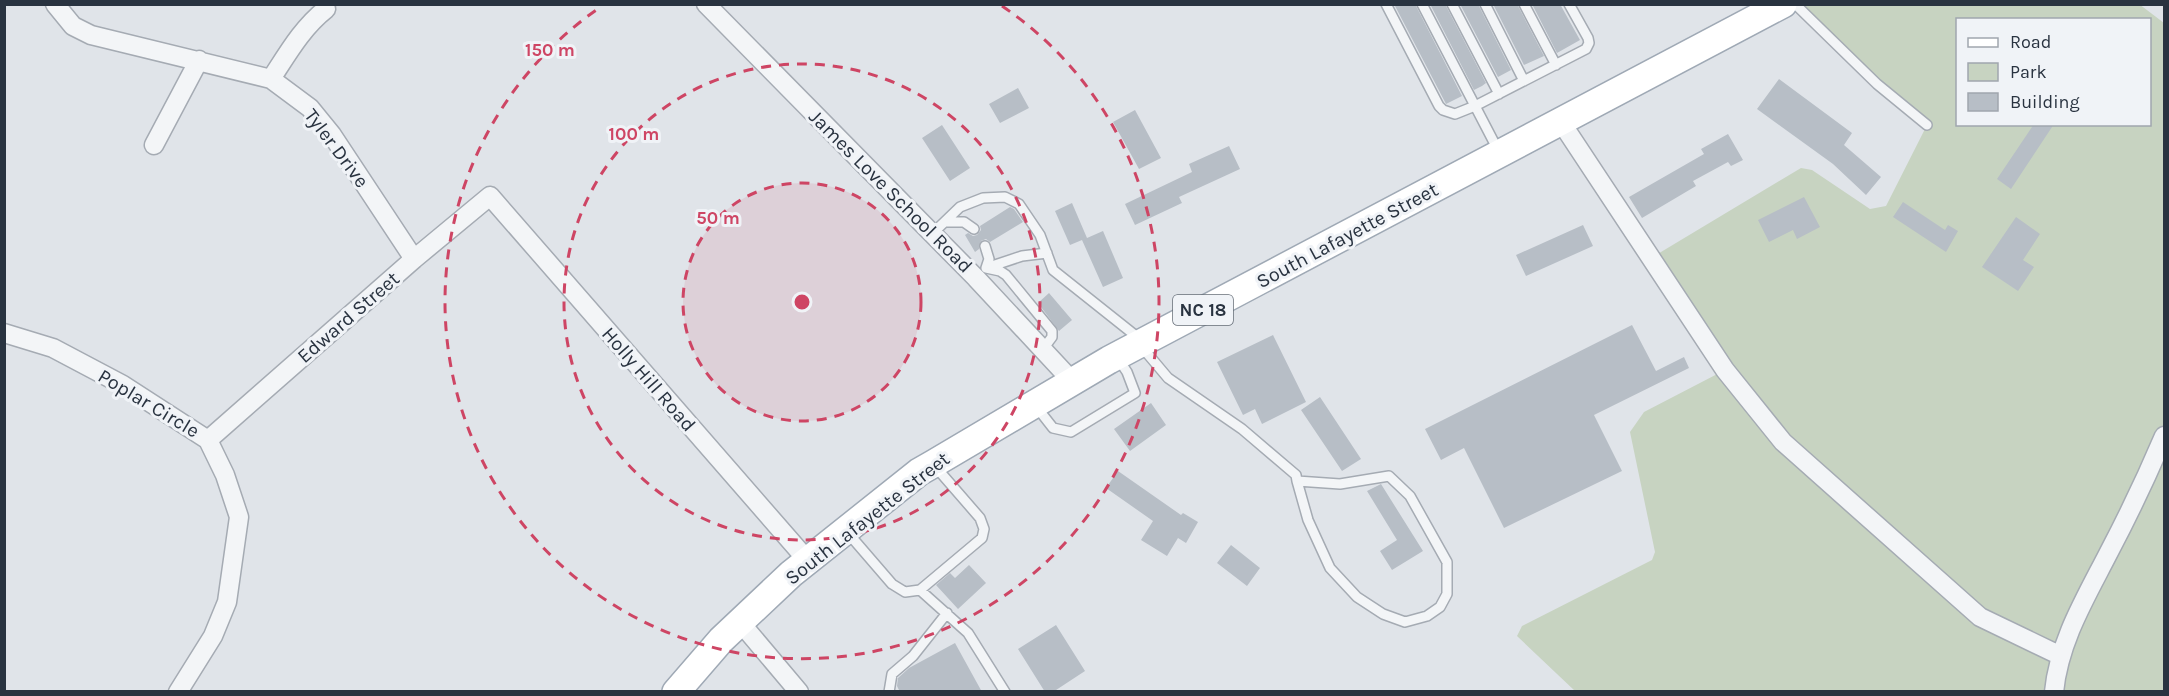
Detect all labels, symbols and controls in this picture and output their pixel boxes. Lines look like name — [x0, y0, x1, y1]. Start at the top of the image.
legend — [1956, 18, 2151, 126]
text: Road — [2010, 31, 2051, 53]
text: 150 m — [525, 39, 575, 61]
text: Park — [2010, 61, 2047, 83]
text: Building — [2010, 91, 2080, 113]
street label: Tyler Drive — [300, 105, 374, 192]
street label: James Love School Road — [804, 105, 977, 278]
text: 100 m — [609, 123, 659, 145]
street label: South Lafayette Street — [1253, 178, 1442, 293]
text: 50 m — [696, 207, 740, 229]
street label: Edward Street — [293, 267, 404, 368]
centre of rings — [792, 292, 812, 312]
road number: NC 18 — [1173, 295, 1233, 325]
street label: Holly Hill Road — [597, 322, 700, 436]
street label: Poplar Circle — [94, 364, 203, 443]
street label: South Lafayette Street — [781, 447, 954, 590]

